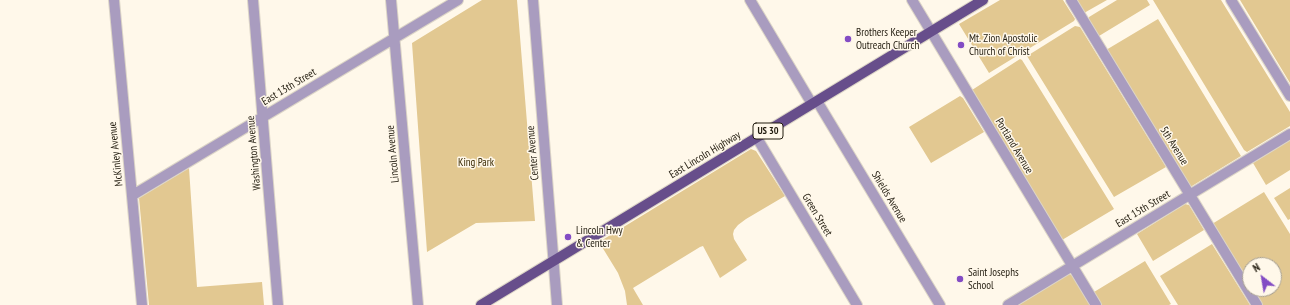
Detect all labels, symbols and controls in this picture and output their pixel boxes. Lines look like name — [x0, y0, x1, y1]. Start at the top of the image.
place label: Brothers Keeper Outreach Church — [856, 26, 919, 52]
place label: Mt. Zion Apostolic Church of Christ — [969, 32, 1037, 58]
marker: Brothers Keeper Outreach Church — [843, 34, 853, 44]
marker: Mt. Zion Apostolic Church of Christ — [956, 40, 966, 50]
street label: East 13th Street — [259, 66, 319, 108]
street label: Washington Avenue — [244, 115, 264, 191]
street label: Portland Avenue — [992, 116, 1036, 176]
street label: McKinley Avenue — [106, 121, 126, 187]
road number: US 30 — [753, 123, 783, 139]
street label: 5th Avenue — [1157, 124, 1191, 168]
street label: Lincoln Avenue — [384, 125, 402, 183]
street label: Center Avenue — [524, 125, 542, 181]
street label: East Lincoln Highway — [667, 128, 743, 182]
park label: King Park — [458, 156, 494, 170]
street label: Shields Avenue — [868, 169, 910, 225]
street label: East 15th Street — [1113, 188, 1173, 230]
street label: Green Street — [799, 191, 835, 239]
place label: Lincoln Hwy & Center — [576, 224, 623, 250]
marker: Lincoln Hwy & Center — [563, 232, 573, 242]
north arrow — [1242, 257, 1282, 297]
text: N — [1250, 260, 1262, 275]
place label: Saint Josephs School — [968, 266, 1019, 292]
marker: Saint Josephs School — [955, 274, 965, 284]

